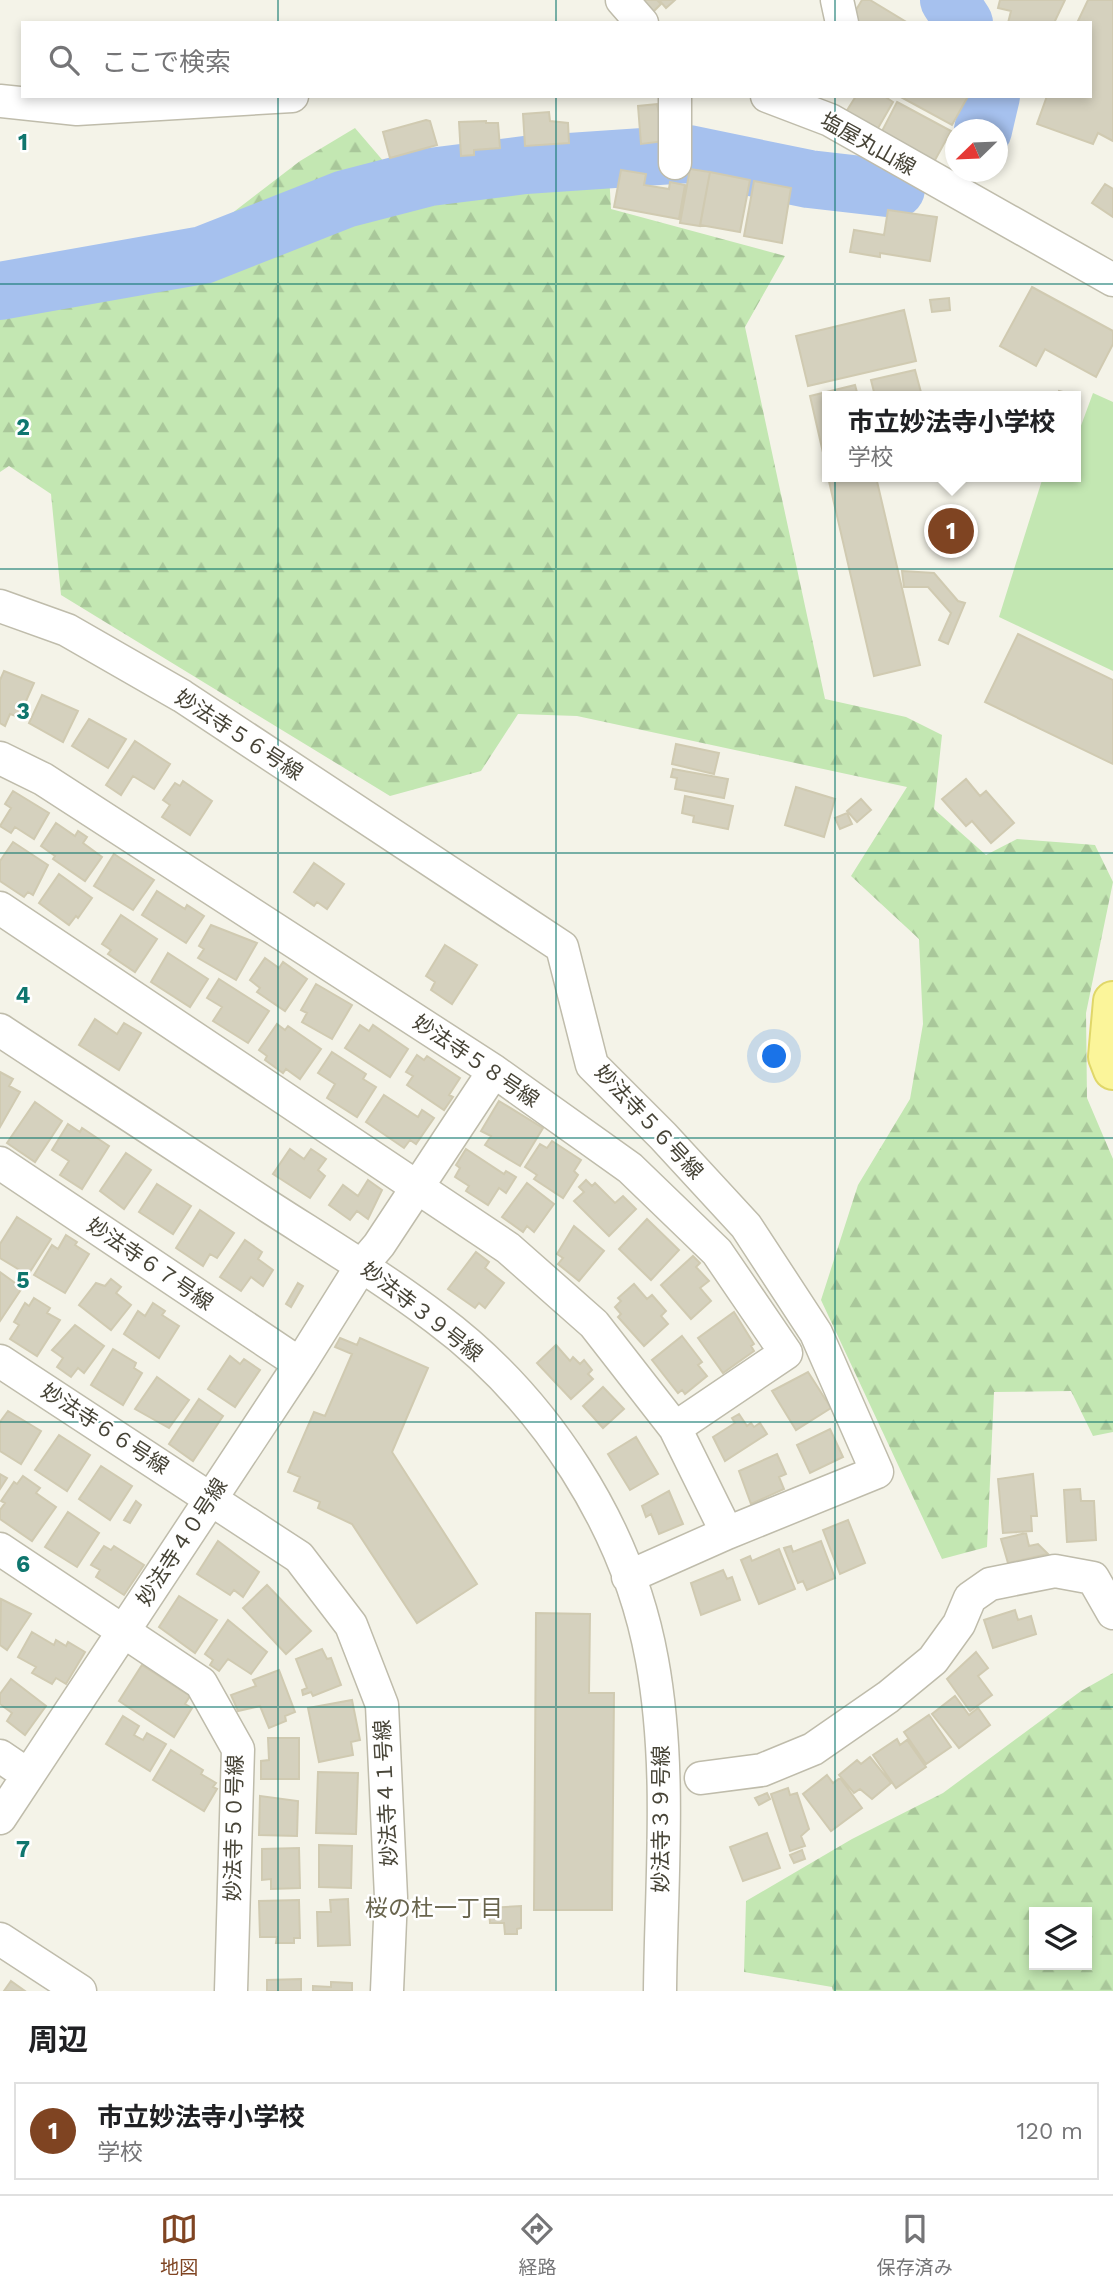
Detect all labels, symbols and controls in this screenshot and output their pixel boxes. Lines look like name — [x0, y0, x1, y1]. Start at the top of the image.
search box — [21, 21, 1092, 98]
icon: search — [45, 41, 83, 79]
text: ここで検索 — [101, 47, 231, 77]
street label: 塩屋丸山線 — [816, 107, 920, 180]
north arrow — [945, 119, 1008, 182]
text: 1 — [18, 129, 28, 156]
popup — [822, 391, 1081, 482]
text: 市立妙法寺小学校 — [847, 407, 1056, 437]
text: 2 — [16, 414, 30, 441]
text: 学校 — [847, 444, 893, 471]
pin: 1 — [928, 505, 974, 557]
street label: 妙法寺５６号線 — [171, 684, 308, 785]
text: 3 — [16, 698, 30, 725]
text: 4 — [16, 982, 31, 1009]
street label: 妙法寺５８号線 — [408, 1009, 544, 1112]
your location — [757, 1039, 791, 1073]
street label: 妙法寺５６号線 — [590, 1059, 709, 1184]
street label: 妙法寺６７号線 — [82, 1212, 218, 1315]
street label: 妙法寺３９号線 — [357, 1257, 488, 1367]
text: 5 — [16, 1267, 30, 1294]
street label: 妙法寺６６号線 — [37, 1378, 174, 1479]
street label: 妙法寺４０号線 — [131, 1473, 232, 1610]
text: 6 — [16, 1551, 30, 1578]
street label: 妙法寺４１号線 — [369, 1719, 402, 1867]
street label: 妙法寺３９号線 — [648, 1746, 673, 1893]
street label: 妙法寺５０号線 — [220, 1754, 247, 1902]
text: 7 — [16, 1836, 30, 1863]
district label: 桜の杜一丁目 — [365, 1895, 503, 1922]
map controls — [1029, 1907, 1092, 1970]
button: layers — [1029, 1907, 1092, 1970]
text: 周辺 — [28, 2022, 88, 2057]
text: 市立妙法寺小学校 — [97, 2102, 305, 2132]
text: 1 — [48, 2118, 58, 2145]
text: 120 m — [1017, 2118, 1083, 2145]
text: 学校 — [97, 2139, 143, 2166]
tab: 地図 — [160, 2210, 198, 2279]
tab: 経路 — [518, 2210, 557, 2279]
tab: 保存済み — [877, 2210, 953, 2279]

